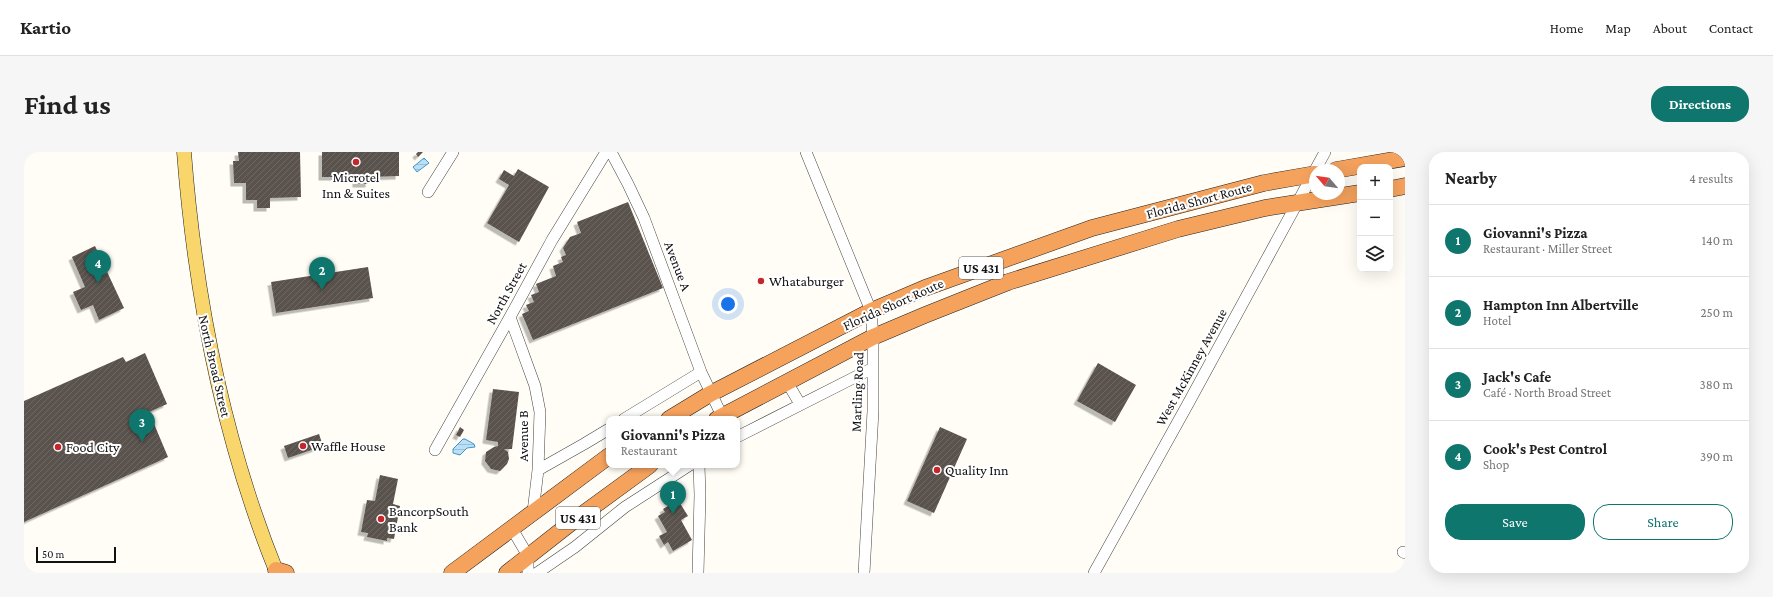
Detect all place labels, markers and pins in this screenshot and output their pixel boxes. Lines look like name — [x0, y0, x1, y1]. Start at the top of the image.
marker: Microtel Inn & Suites — [351, 157, 361, 167]
place label: Microtel Inn & Suites — [322, 169, 390, 201]
pin: 4 — [85, 250, 111, 283]
pin: 2 — [309, 257, 335, 290]
place label: Whataburger — [769, 273, 844, 289]
marker: Whataburger — [756, 276, 766, 286]
pin: 3 — [129, 409, 155, 442]
place label: Waffle House — [311, 438, 385, 454]
place label: Food City — [66, 439, 120, 455]
marker: Waffle House — [298, 441, 308, 451]
marker: Food City — [53, 442, 63, 452]
place label: Quality Inn — [945, 462, 1009, 478]
marker: Quality Inn — [932, 465, 942, 475]
pin: 1 — [660, 481, 686, 514]
place label: BancorpSouth Bank — [389, 503, 469, 535]
marker: BancorpSouth Bank — [376, 514, 386, 524]

